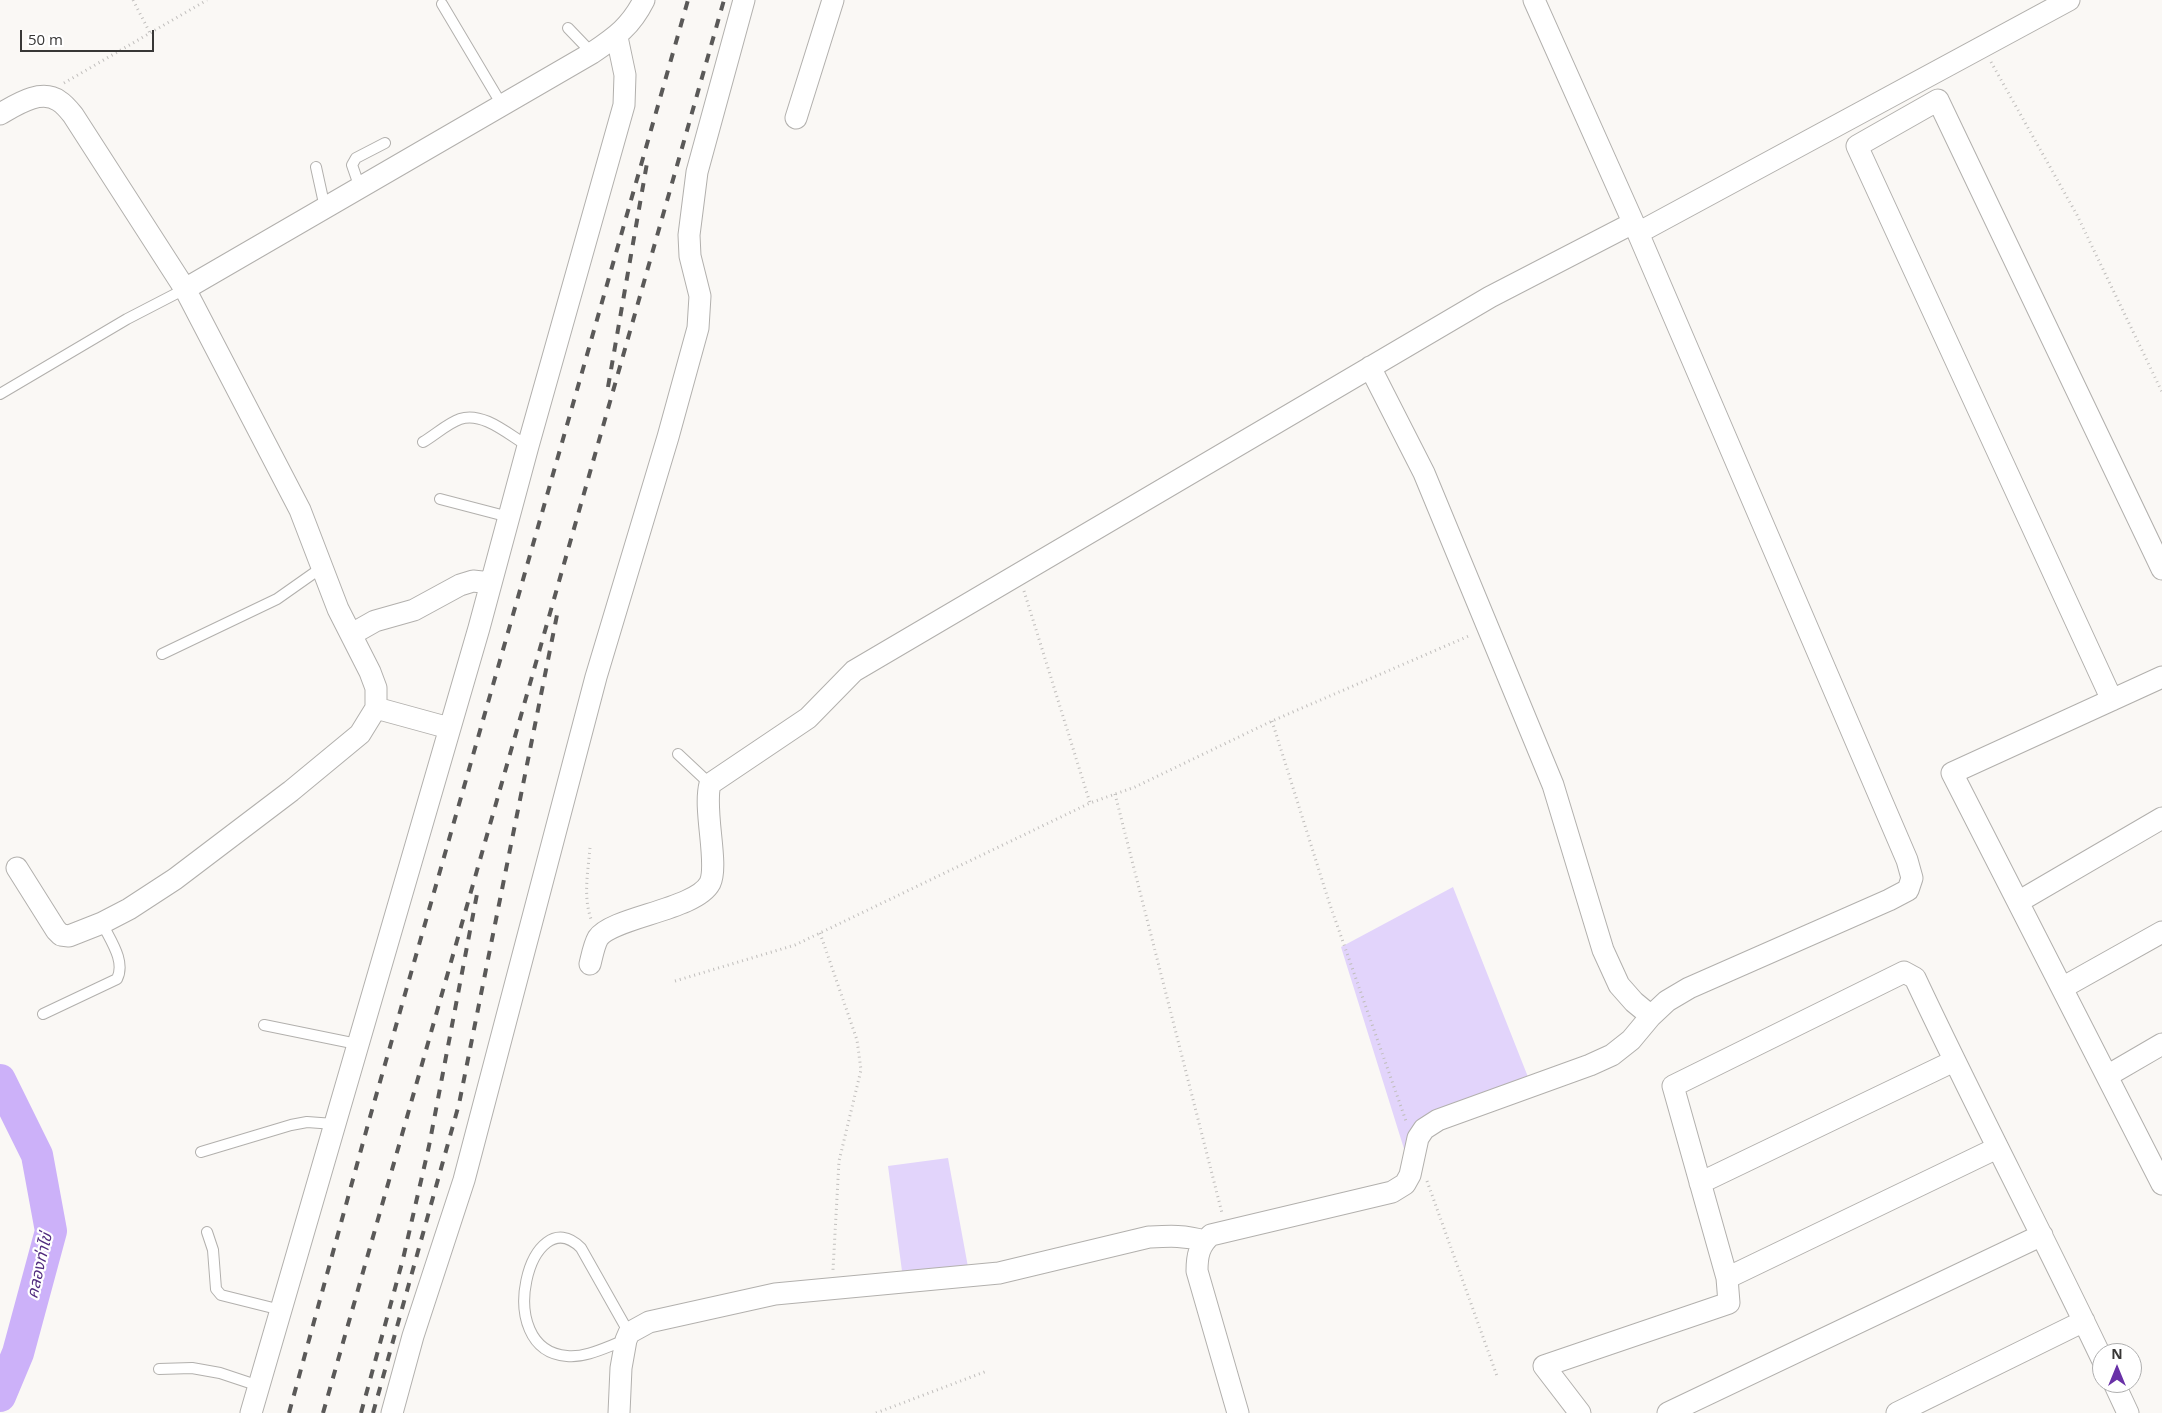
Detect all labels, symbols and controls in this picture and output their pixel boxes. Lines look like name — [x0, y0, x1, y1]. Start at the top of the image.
scale bar — [22, 20, 156, 52]
text: 50 m — [28, 29, 63, 49]
water label: คลองท่าไข่ — [23, 1231, 57, 1301]
north arrow — [2092, 1343, 2142, 1393]
text: N — [2111, 1344, 2123, 1363]

